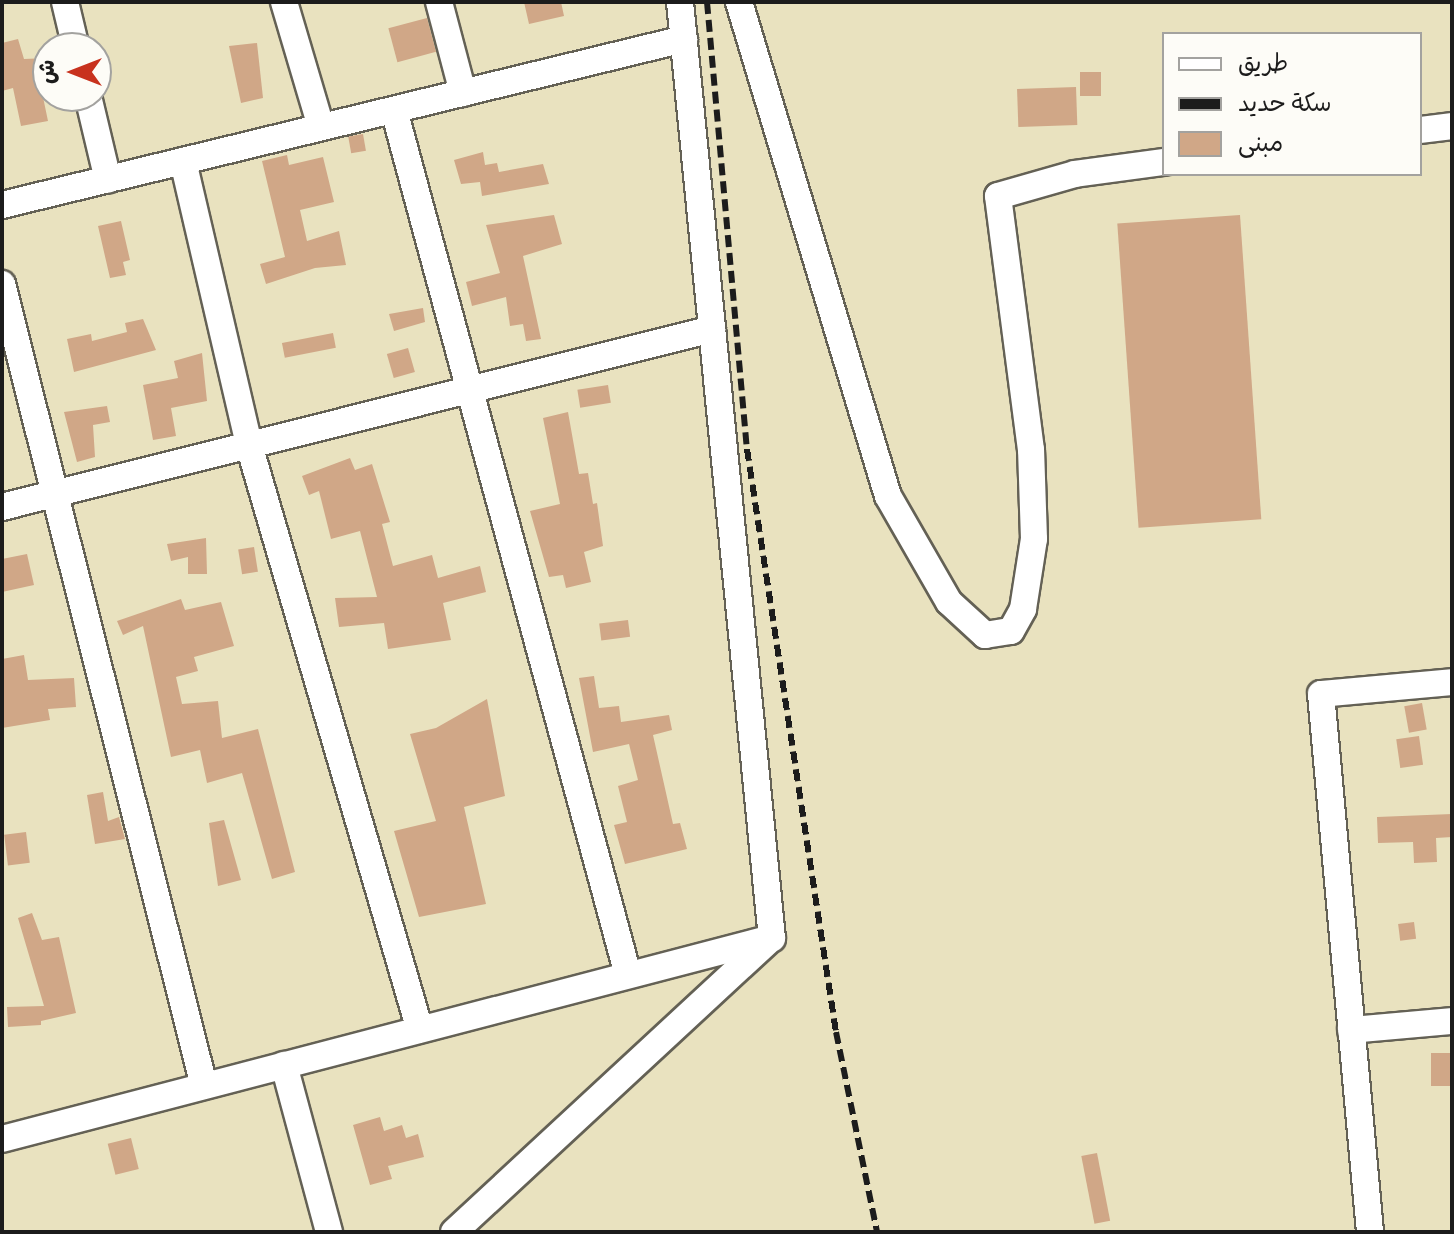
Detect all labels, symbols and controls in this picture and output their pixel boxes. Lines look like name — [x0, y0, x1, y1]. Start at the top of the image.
north arrow — [32, 32, 112, 112]
legend — [1162, 32, 1422, 176]
text: طريق — [1238, 52, 1288, 81]
text: ش — [37, 60, 63, 84]
text: سكة حديد — [1238, 92, 1332, 121]
text: مبنى — [1238, 132, 1283, 161]

